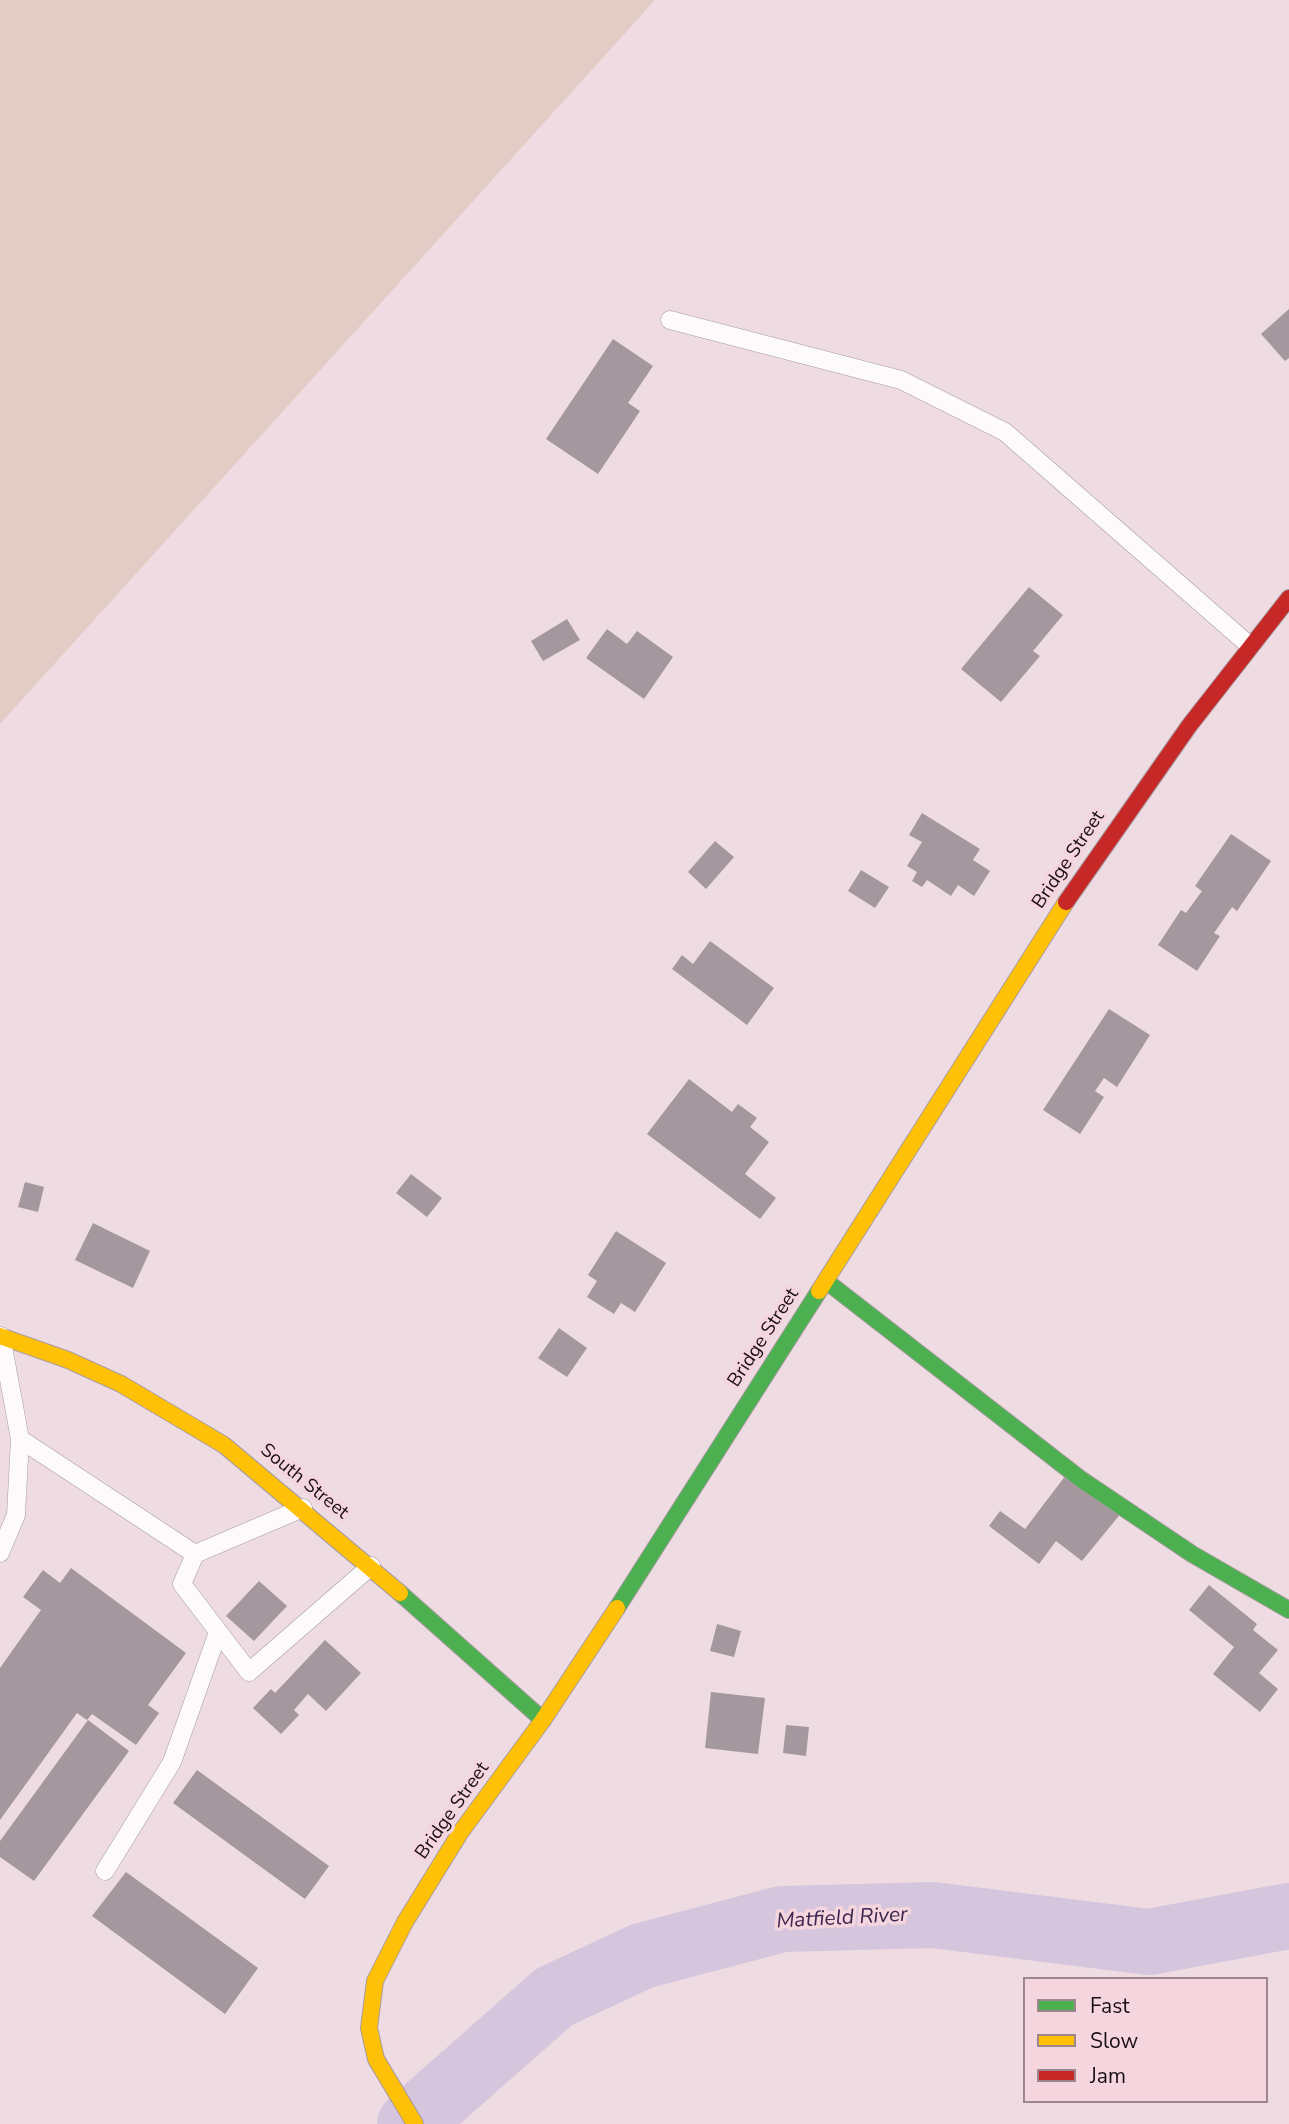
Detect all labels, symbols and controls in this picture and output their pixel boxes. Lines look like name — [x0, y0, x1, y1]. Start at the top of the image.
street label: Bridge Street — [1028, 807, 1110, 913]
street label: Bridge Street — [724, 1284, 804, 1392]
street label: South Street — [255, 1439, 353, 1525]
street label: Bridge Street — [411, 1758, 495, 1864]
water label: Matfield River — [776, 1903, 908, 1935]
legend — [1023, 1977, 1268, 2103]
text: Fast — [1090, 1992, 1130, 2020]
text: Slow — [1090, 2027, 1138, 2055]
text: Jam — [1090, 2062, 1126, 2090]

